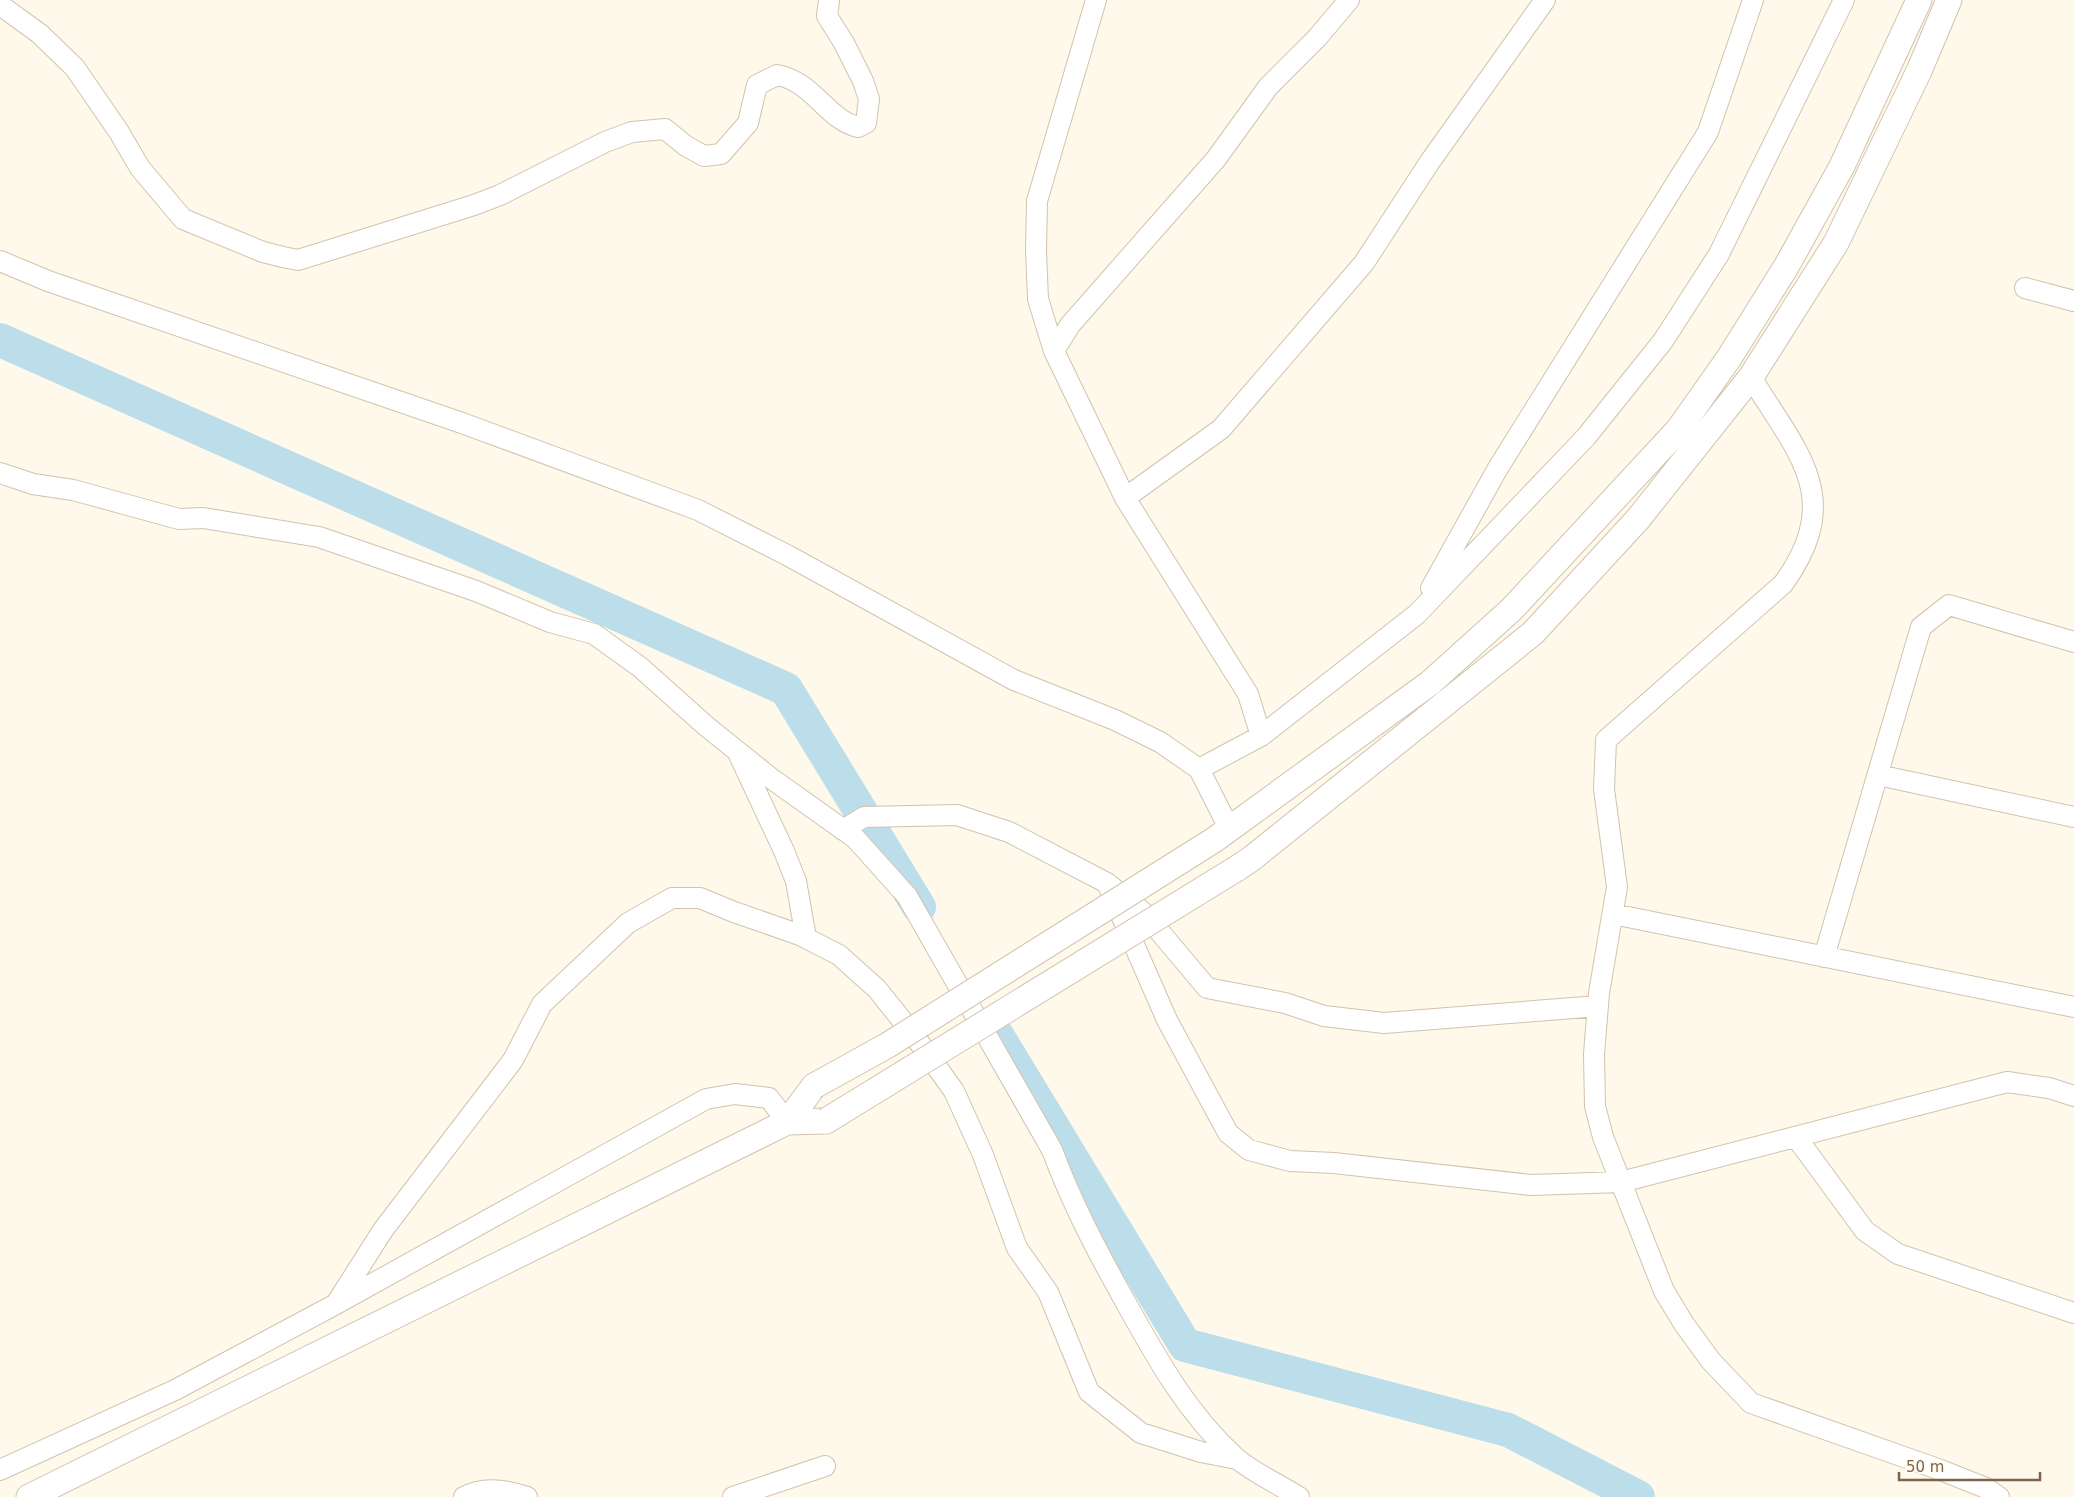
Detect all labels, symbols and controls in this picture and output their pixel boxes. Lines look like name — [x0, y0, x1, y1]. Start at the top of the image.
scale bar — [1899, 1450, 2040, 1482]
text: 50 m — [1906, 1458, 1944, 1476]

